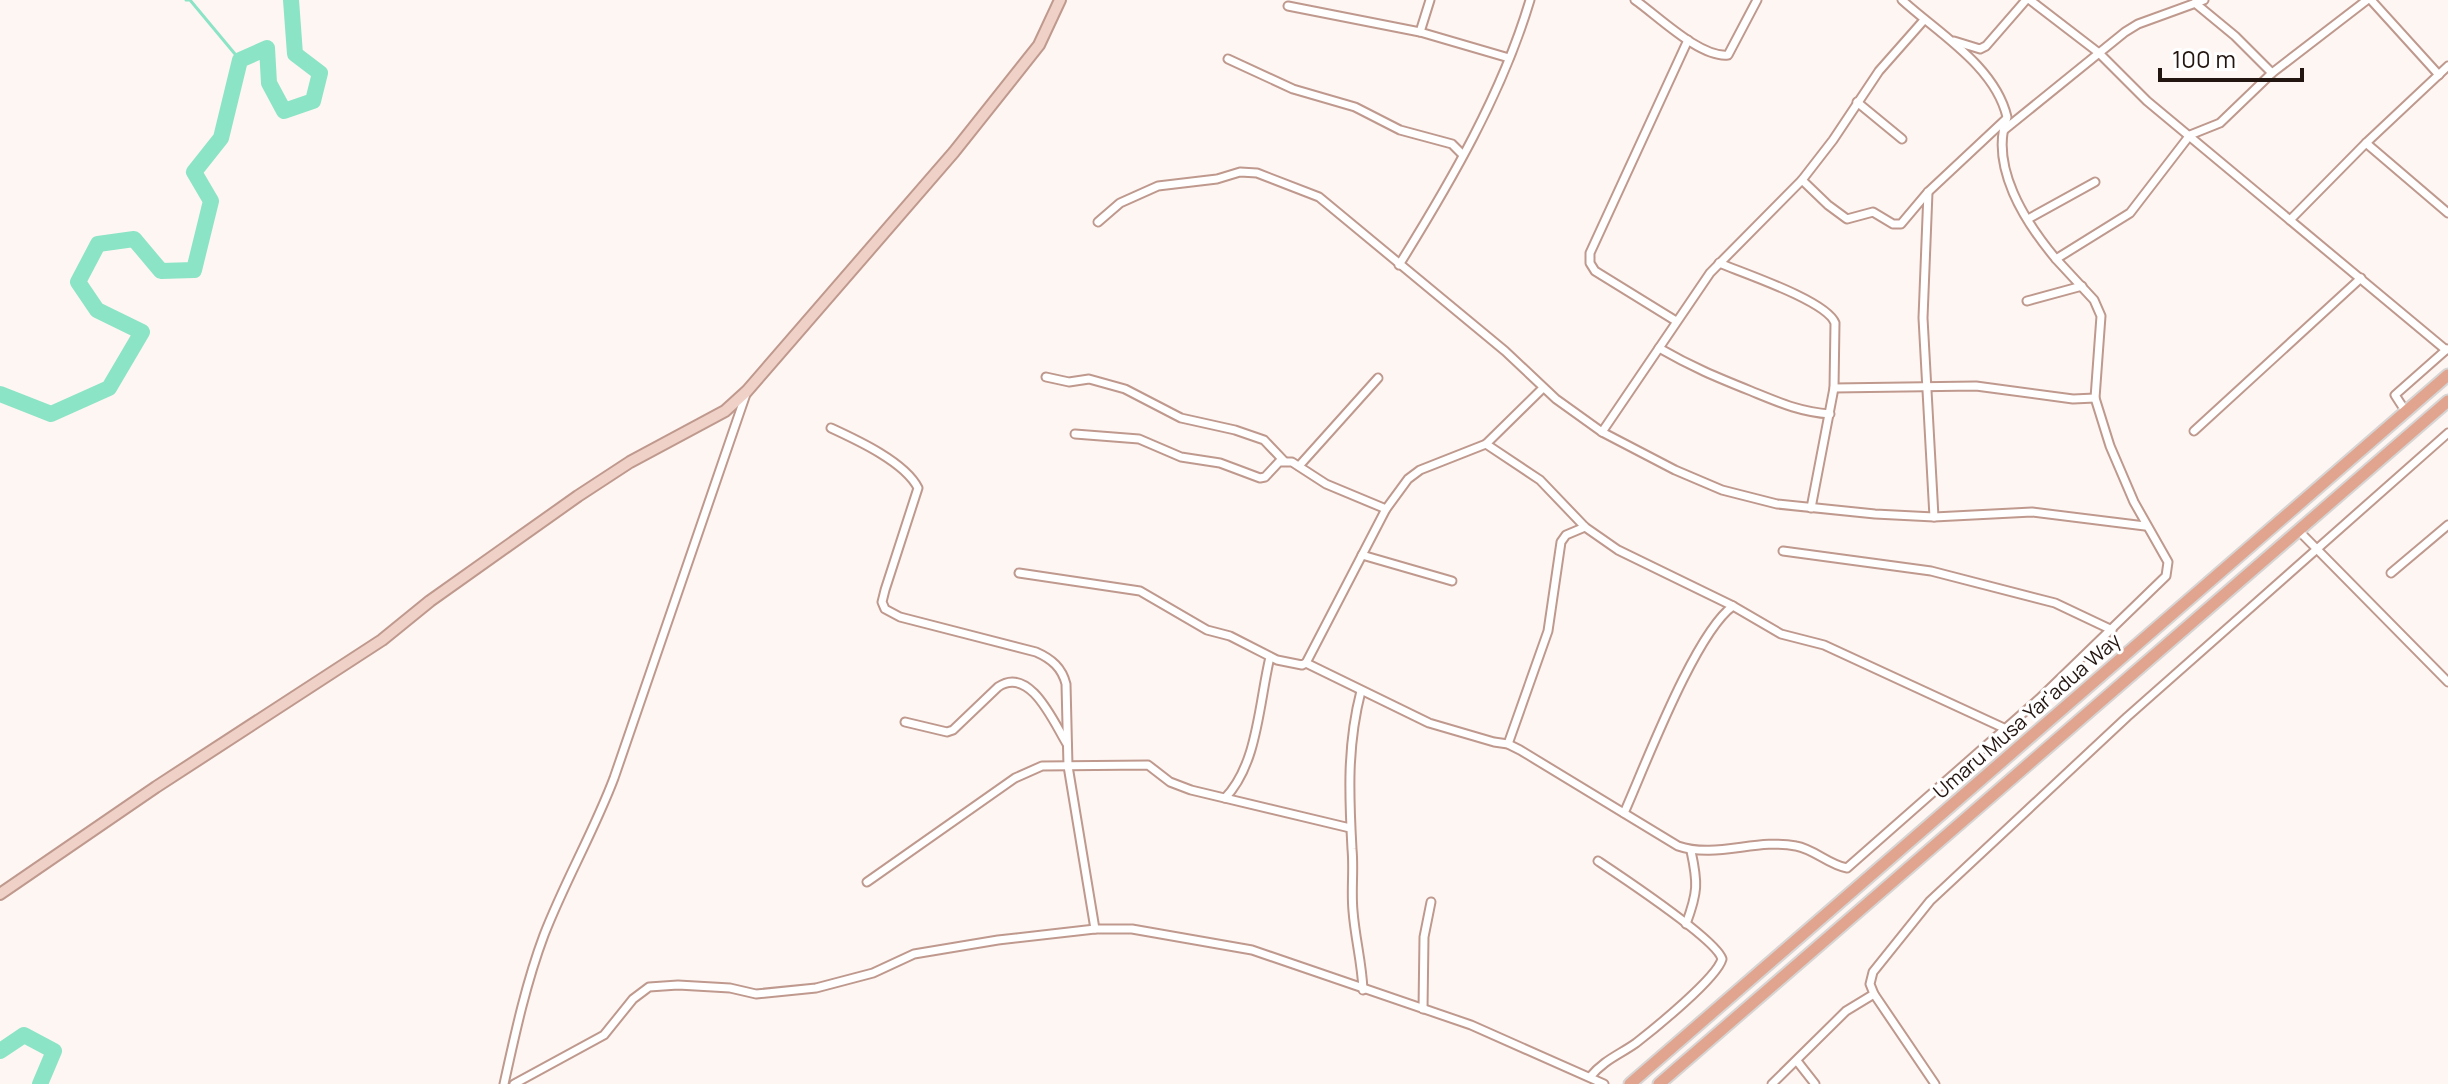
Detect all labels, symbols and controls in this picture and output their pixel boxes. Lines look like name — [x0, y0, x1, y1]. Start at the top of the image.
scale bar — [2160, 32, 2302, 82]
text: 100 m — [2172, 42, 2236, 75]
street label: Umaru Musa Yar'adua Way — [1927, 626, 2126, 804]

